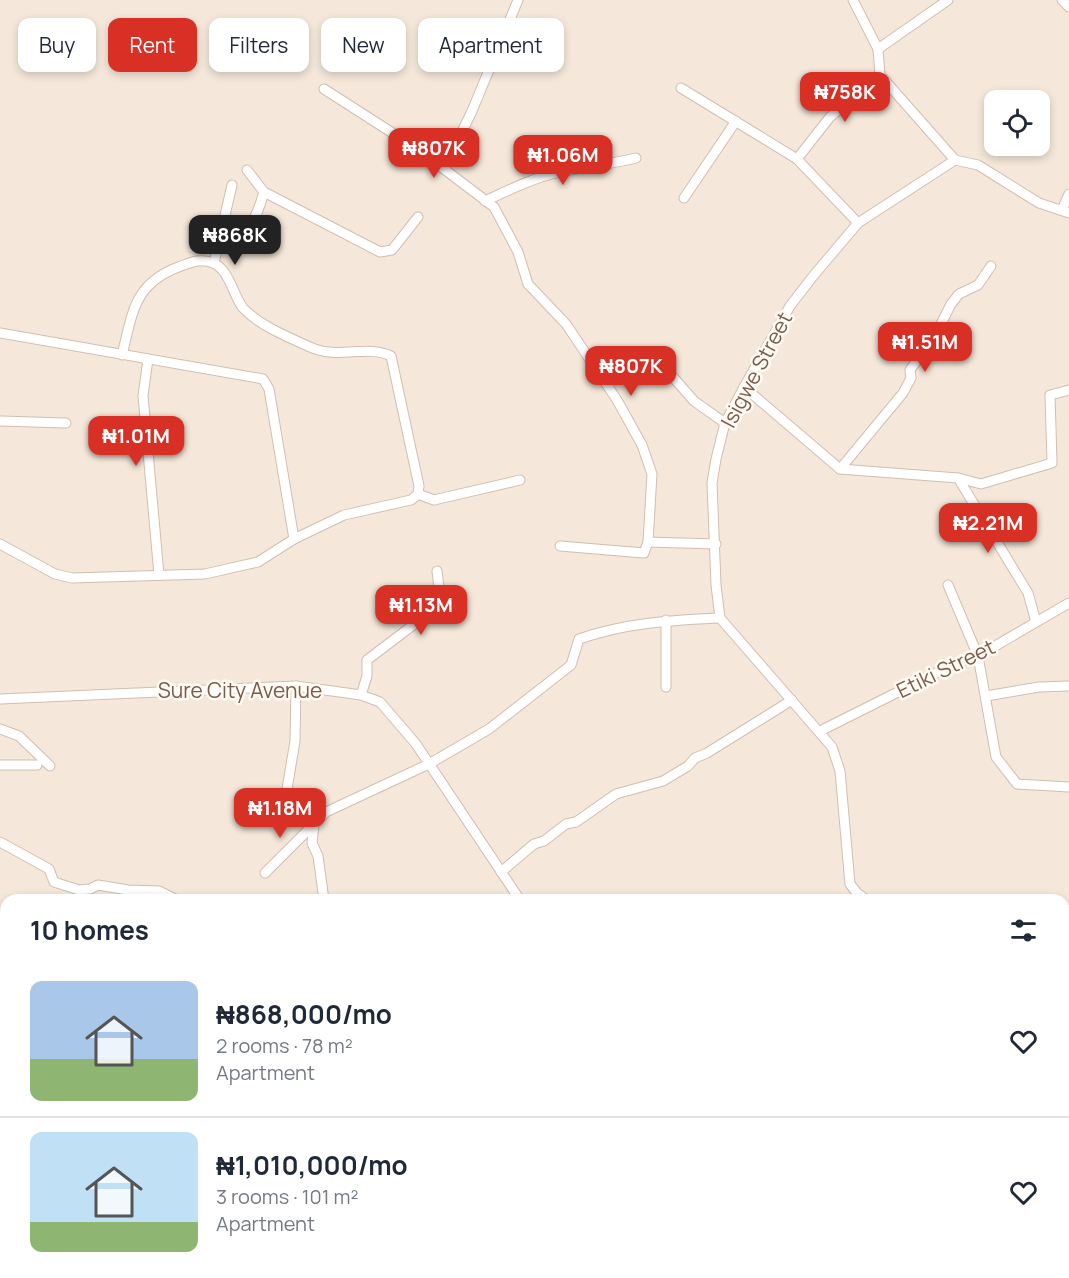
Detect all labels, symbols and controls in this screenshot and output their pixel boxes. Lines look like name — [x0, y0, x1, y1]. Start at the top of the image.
chip: Buy — [18, 18, 96, 72]
chip: Rent — [108, 18, 197, 72]
chip: Filters — [209, 18, 309, 72]
chip: New — [321, 18, 406, 72]
chip: Apartment — [418, 18, 564, 72]
pin: ₦758K — [803, 72, 887, 123]
text: ₦758K — [814, 78, 876, 105]
map controls — [984, 90, 1050, 156]
button: locate — [984, 90, 1050, 156]
pin: ₦807K — [392, 128, 476, 179]
text: ₦807K — [402, 134, 466, 161]
pin: ₦1.06M — [514, 135, 612, 186]
text: ₦1.06M — [527, 141, 599, 168]
pin: ₦868K — [193, 215, 277, 266]
text: ₦868K — [203, 221, 267, 248]
street label: Isigwe Street — [714, 307, 798, 432]
pin: ₦1.51M — [876, 322, 974, 373]
text: ₦1.51M — [892, 328, 958, 355]
pin: ₦807K — [589, 346, 673, 397]
text: ₦807K — [599, 352, 663, 379]
pin: ₦1.01M — [87, 416, 185, 467]
text: ₦1.01M — [102, 422, 170, 449]
pin: ₦2.21M — [939, 503, 1037, 554]
text: ₦2.21M — [953, 509, 1023, 536]
pin: ₦1.13M — [372, 585, 470, 636]
text: ₦1.13M — [389, 591, 453, 618]
street label: Etiki Street — [892, 632, 1000, 704]
street label: Sure City Avenue — [158, 676, 322, 704]
pin: ₦1.18M — [231, 788, 329, 839]
text: ₦1.18M — [248, 794, 312, 821]
text: 10 homes — [30, 912, 149, 948]
icon: filters — [1007, 914, 1040, 947]
text: ₦868,000/mo — [216, 996, 392, 1032]
icon: home — [78, 1005, 150, 1077]
icon: heart — [1007, 1025, 1040, 1058]
text: 2 rooms · 78 m² — [216, 1032, 353, 1059]
text: Apartment — [216, 1059, 315, 1086]
text: ₦1,010,000/mo — [216, 1147, 408, 1183]
icon: home — [78, 1156, 150, 1228]
icon: heart — [1007, 1176, 1040, 1209]
text: 3 rooms · 101 m² — [216, 1183, 358, 1210]
text: Apartment — [216, 1210, 315, 1237]

